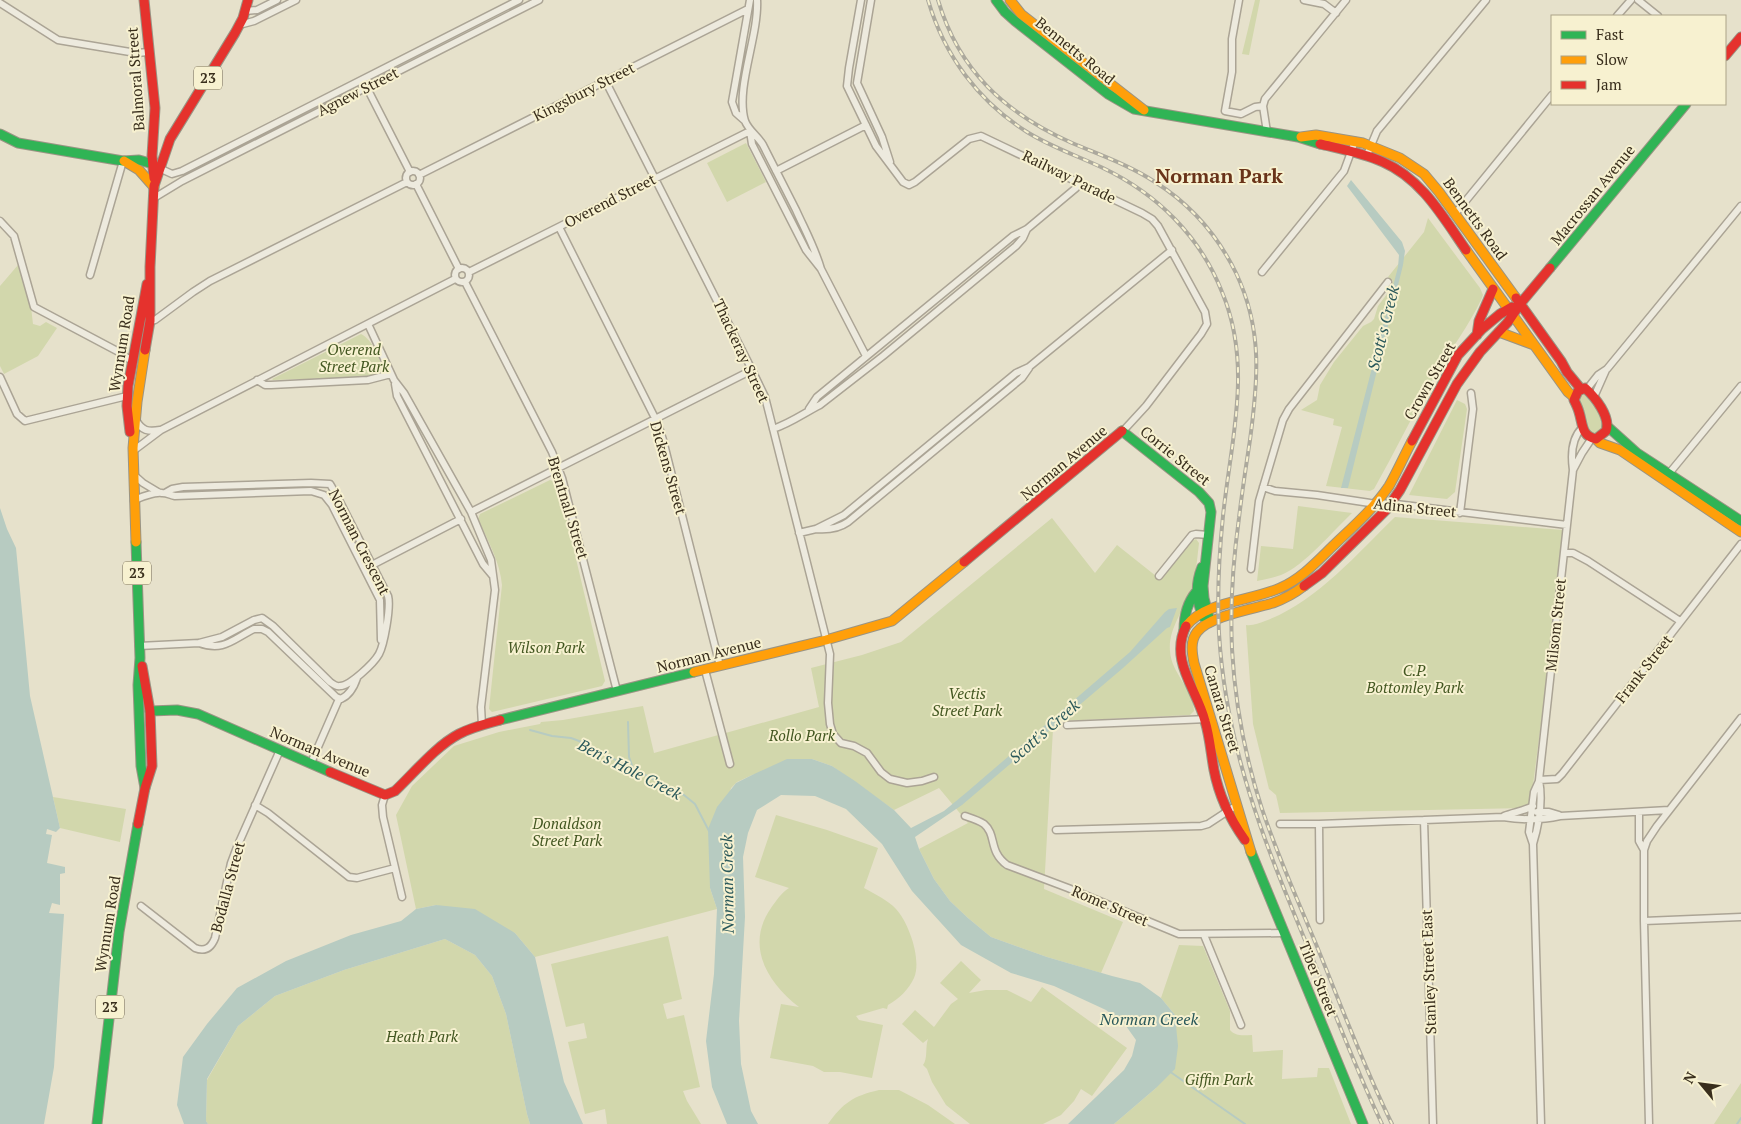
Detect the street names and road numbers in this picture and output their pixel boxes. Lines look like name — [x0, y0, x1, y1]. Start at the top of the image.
street label: Bennetts Road — [1032, 12, 1120, 88]
street label: Balmoral Street — [121, 26, 149, 132]
street label: Kingsbury Street — [529, 57, 638, 125]
street label: Agnew Street — [314, 62, 402, 120]
road number: 23 — [194, 66, 222, 90]
street label: Macrossan Avenue — [1546, 140, 1639, 249]
street label: Railway Parade — [1019, 145, 1119, 207]
street label: Overend Street — [560, 168, 659, 232]
street label: Bennetts Road — [1439, 173, 1512, 263]
street label: Wynnum Road — [104, 294, 138, 393]
street label: Thackeray Street — [709, 295, 775, 406]
street label: Crown Street — [1399, 337, 1460, 423]
street label: Dickens Street — [646, 419, 692, 517]
street label: Norman Avenue — [1016, 420, 1111, 504]
street label: Corrie Street — [1136, 421, 1215, 490]
street label: Brentnall Street — [544, 454, 594, 562]
street label: Norman Crescent — [325, 485, 395, 598]
street label: Adina Street — [1373, 493, 1458, 521]
road number: 23 — [123, 562, 151, 584]
street label: Milsom Street — [1540, 577, 1570, 672]
street label: Frank Street — [1610, 630, 1677, 707]
street label: Norman Avenue — [654, 631, 763, 677]
street label: Canara Street — [1200, 662, 1246, 755]
street label: Norman Avenue — [267, 721, 374, 781]
street label: Bodalla Street — [205, 838, 249, 935]
street label: Wynnum Road — [90, 874, 124, 973]
street label: Rome Street — [1069, 880, 1152, 930]
street label: Stanley Street East — [1416, 909, 1440, 1035]
street label: Tiber Street — [1295, 938, 1343, 1019]
road number: 23 — [96, 996, 124, 1019]

